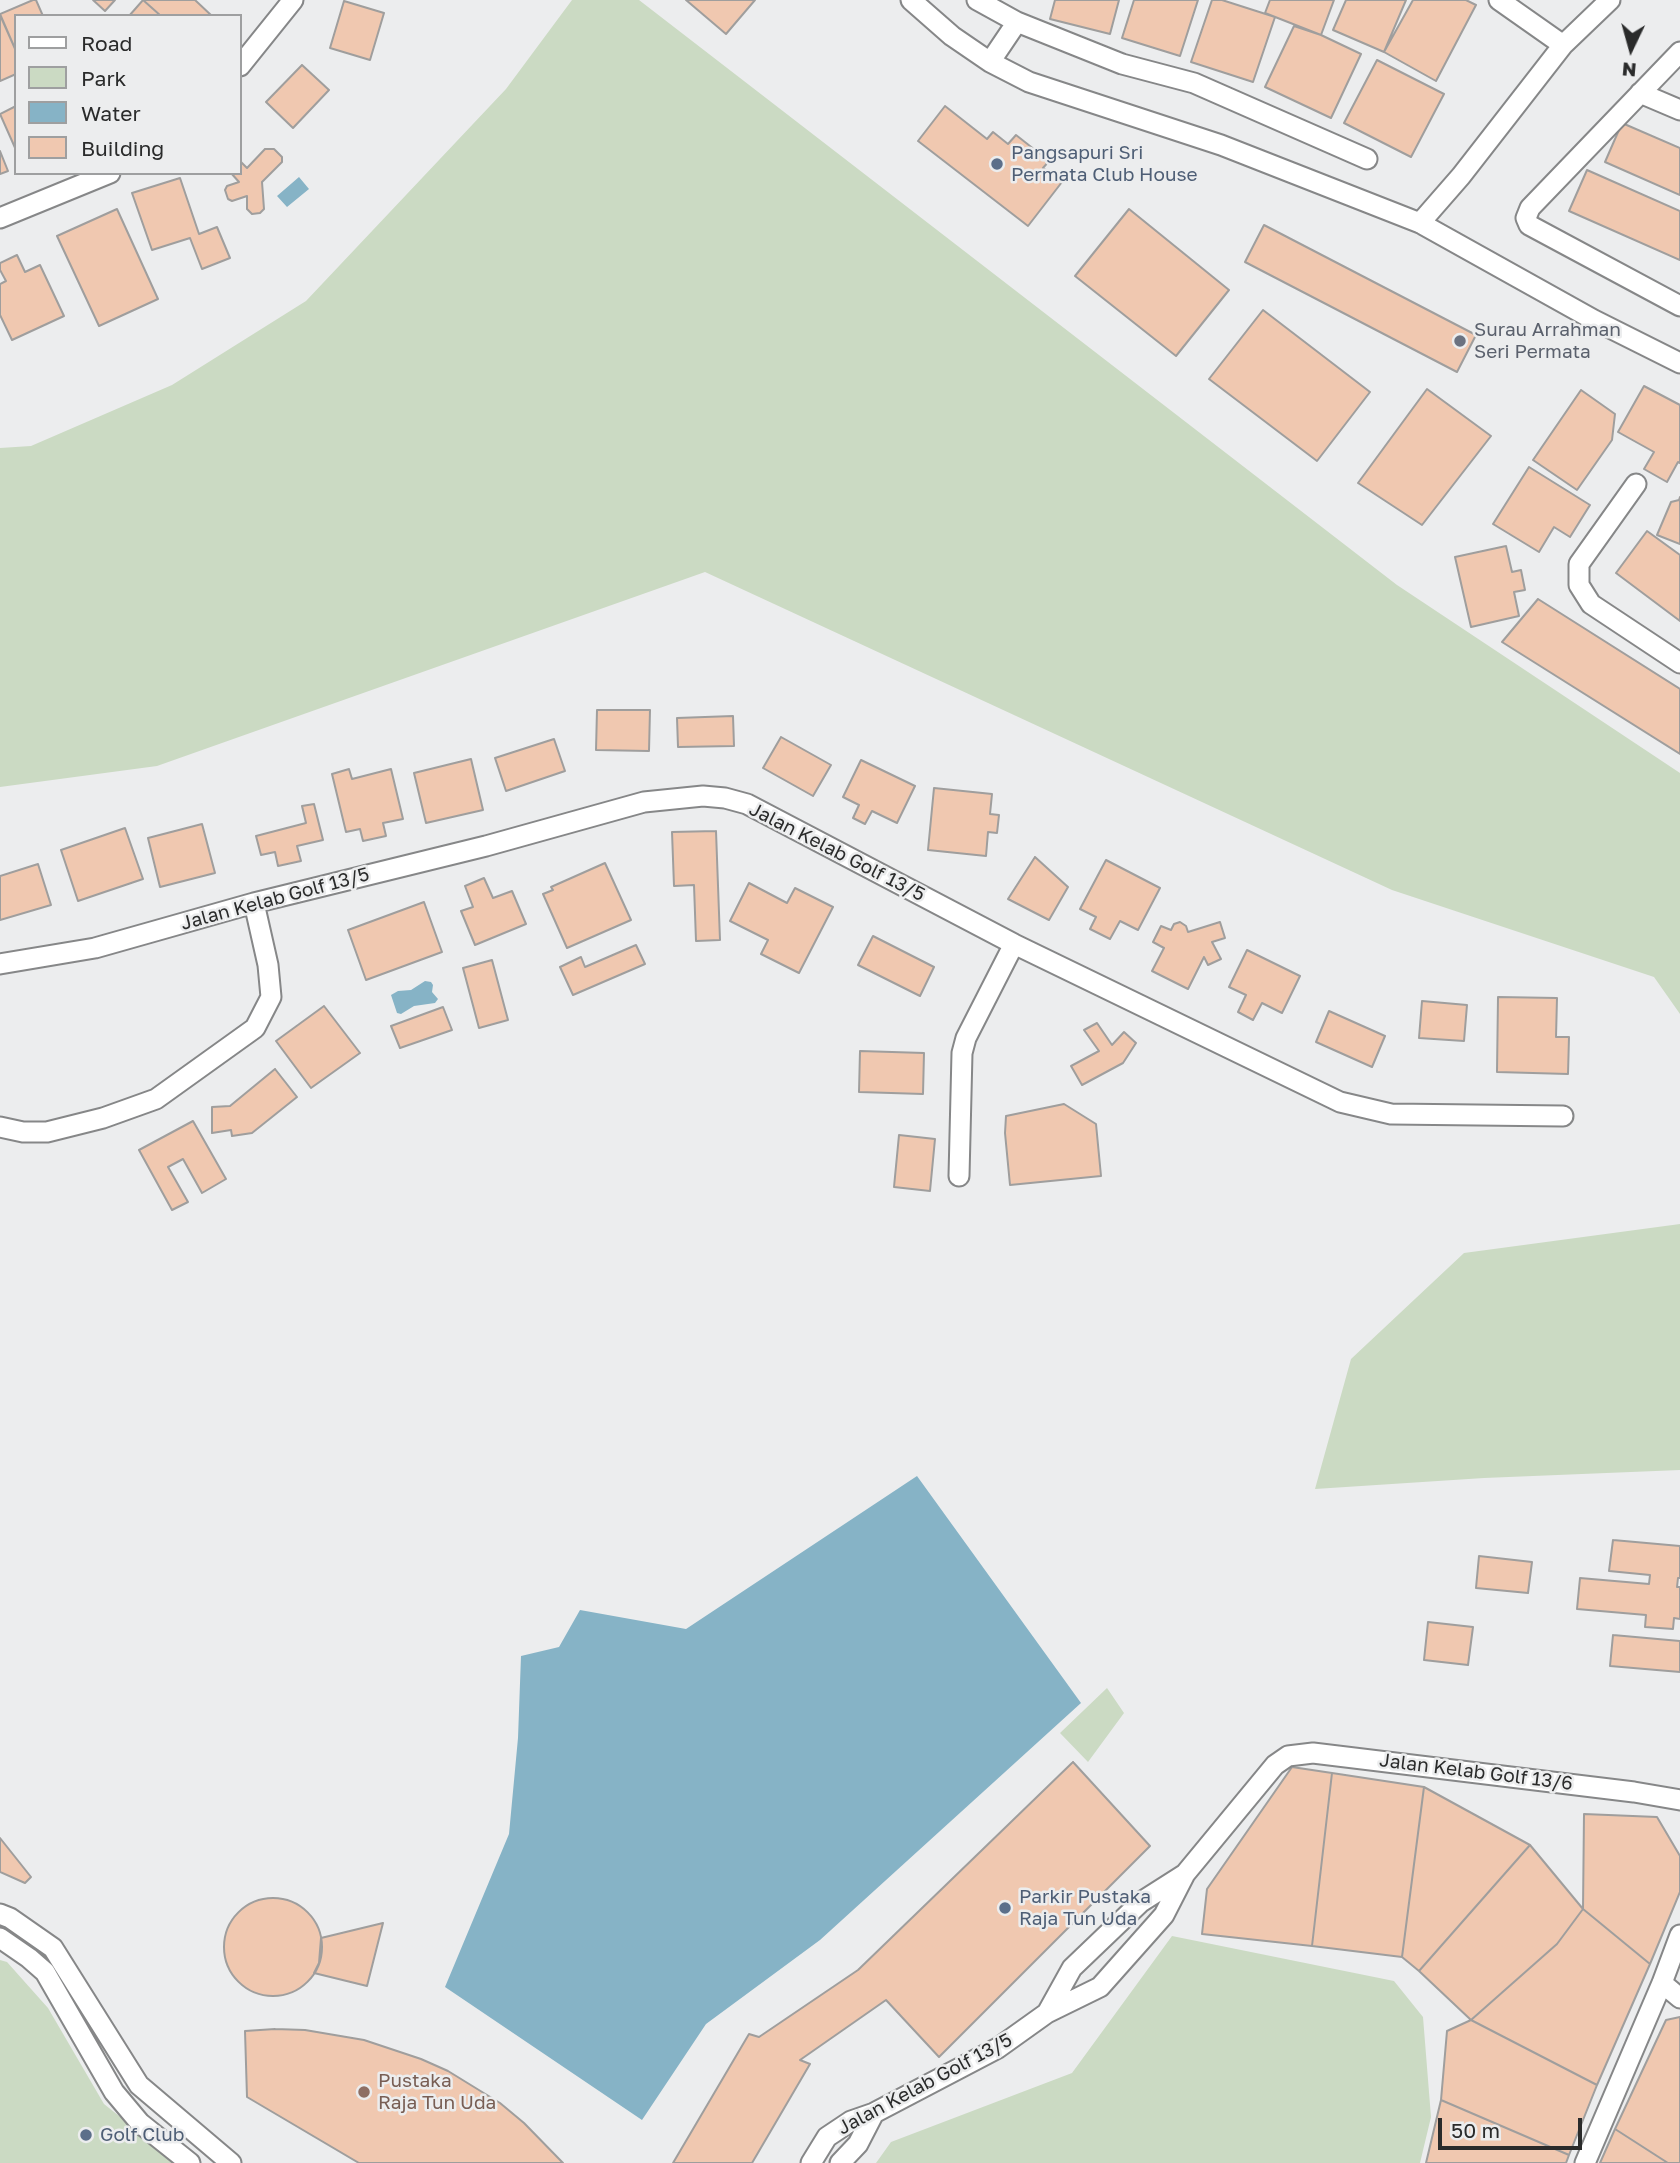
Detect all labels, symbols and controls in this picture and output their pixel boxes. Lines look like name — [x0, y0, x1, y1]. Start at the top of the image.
legend — [14, 14, 242, 175]
north arrow — [1596, 14, 1666, 84]
text: Road — [81, 30, 132, 56]
text: N — [1621, 58, 1637, 83]
text: Park — [81, 65, 126, 91]
text: Water — [81, 100, 141, 126]
text: Building — [81, 135, 164, 161]
place label: Pangsapuri Sri Permata Club House — [1011, 142, 1197, 186]
marker: Pangsapuri Sri Permata Club House — [989, 156, 1005, 172]
place label: Surau Arrahman Seri Permata — [1474, 319, 1621, 363]
marker: Surau Arrahman Seri Permata — [1452, 333, 1468, 349]
street label: Jalan Kelab Golf 13/5 — [745, 798, 929, 906]
street label: Jalan Kelab Golf 13/5 — [178, 863, 372, 935]
street label: Jalan Kelab Golf 13/6 — [1378, 1749, 1574, 1795]
place label: Parkir Pustaka Raja Tun Uda — [1019, 1886, 1151, 1930]
marker: Parkir Pustaka Raja Tun Uda — [997, 1900, 1013, 1916]
street label: Jalan Kelab Golf 13/5 — [834, 2028, 1016, 2140]
place label: Pustaka Raja Tun Uda — [378, 2070, 496, 2114]
marker: Pustaka Raja Tun Uda — [356, 2084, 372, 2100]
scale bar — [1442, 2104, 1586, 2148]
text: 50 m — [1451, 2117, 1500, 2143]
place label: Golf Club — [100, 2124, 184, 2146]
marker: Golf Club — [78, 2127, 94, 2143]

